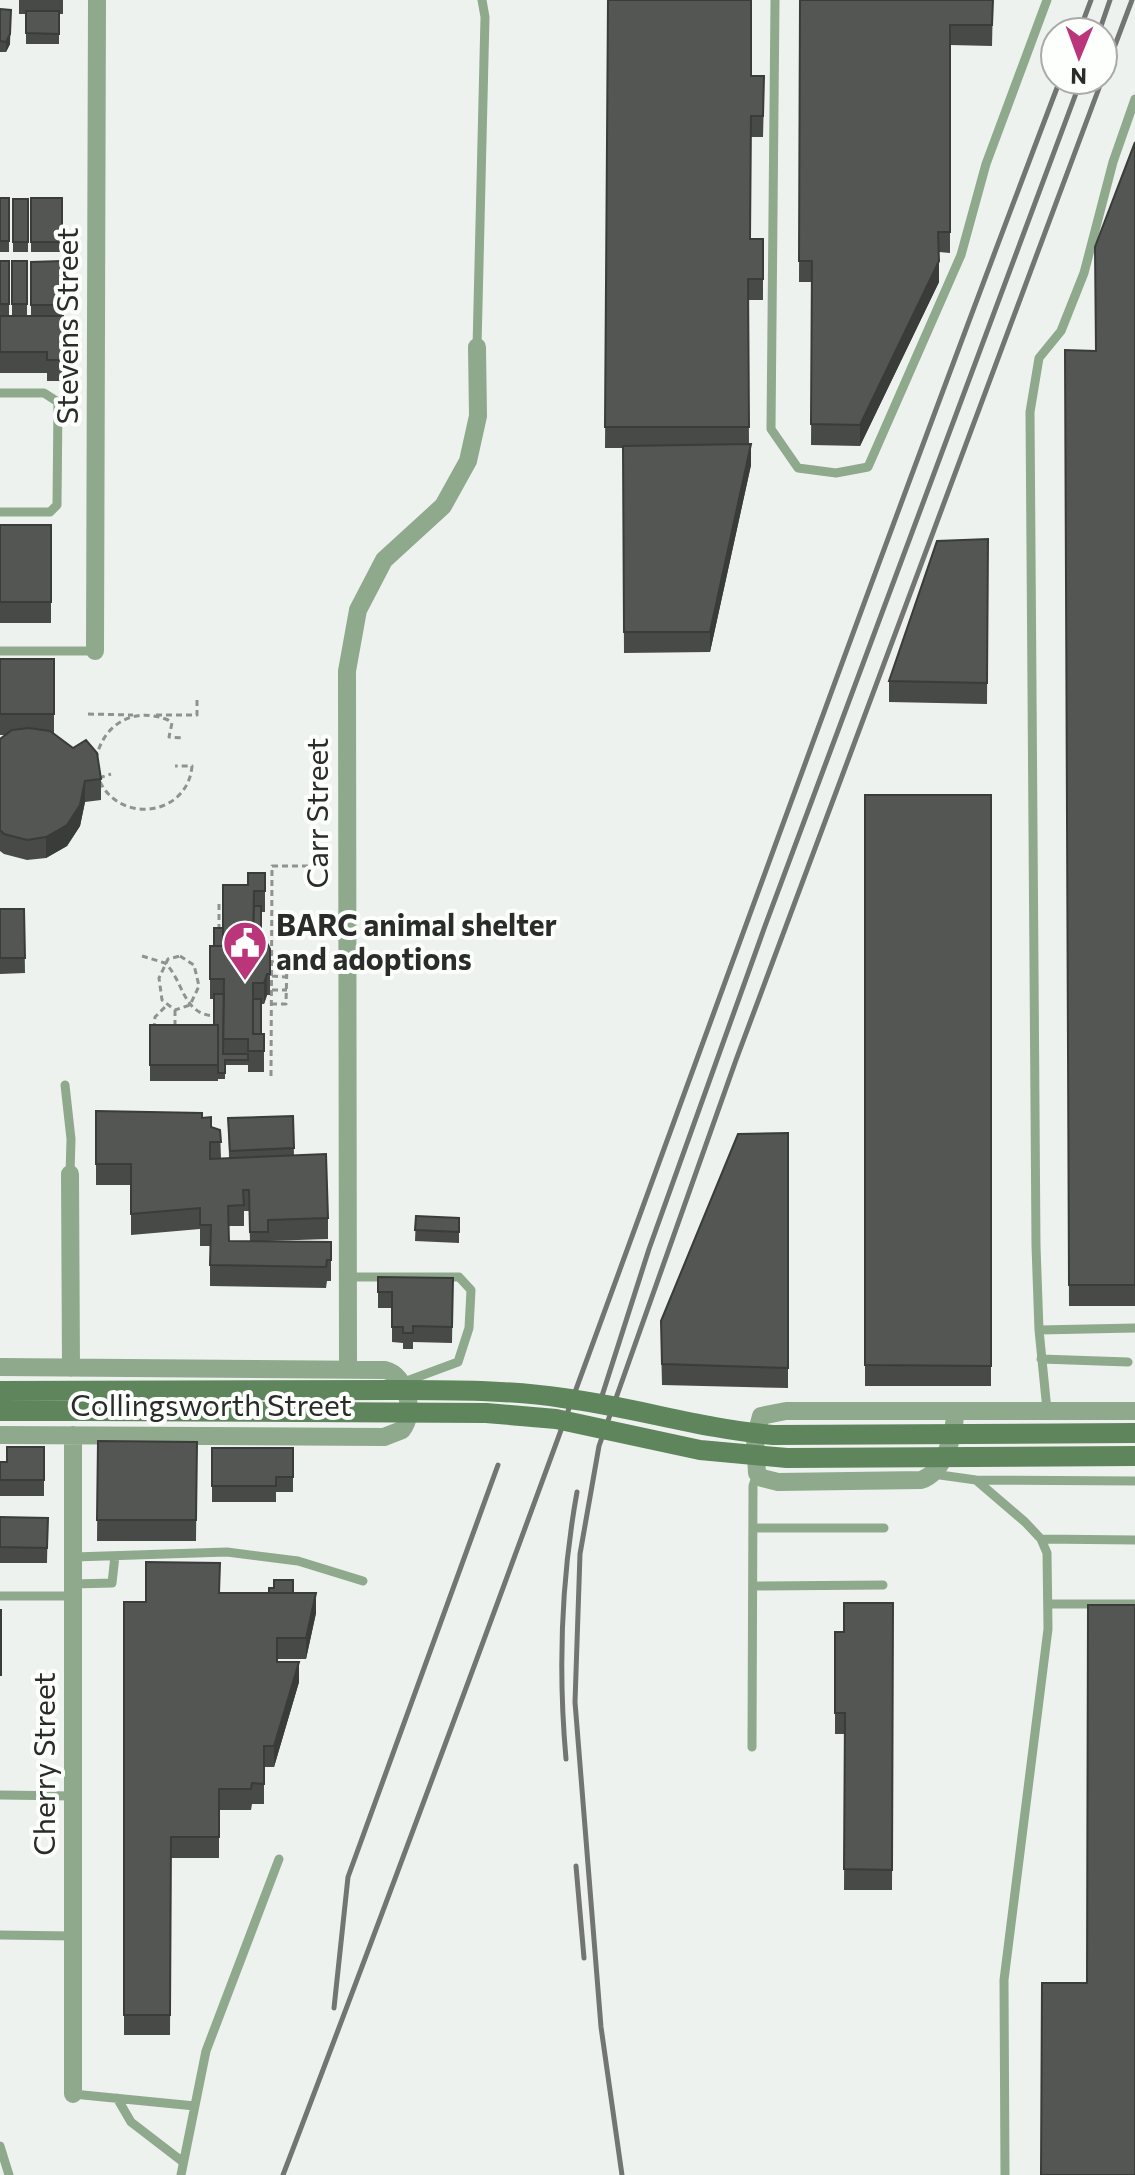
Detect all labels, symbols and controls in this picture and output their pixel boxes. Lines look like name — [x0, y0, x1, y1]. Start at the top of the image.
north arrow — [1039, 16, 1119, 96]
text: N — [1070, 63, 1087, 90]
street label: Stevens Street — [47, 228, 84, 424]
street label: Carr Street — [297, 738, 334, 888]
place label: BARC animal shelter and adoptions — [276, 905, 557, 976]
public building icon: BARC animal shelter and adoptions — [221, 919, 269, 982]
street label: Collingsworth Street — [70, 1385, 352, 1422]
street label: Cherry Street — [24, 1672, 61, 1856]

